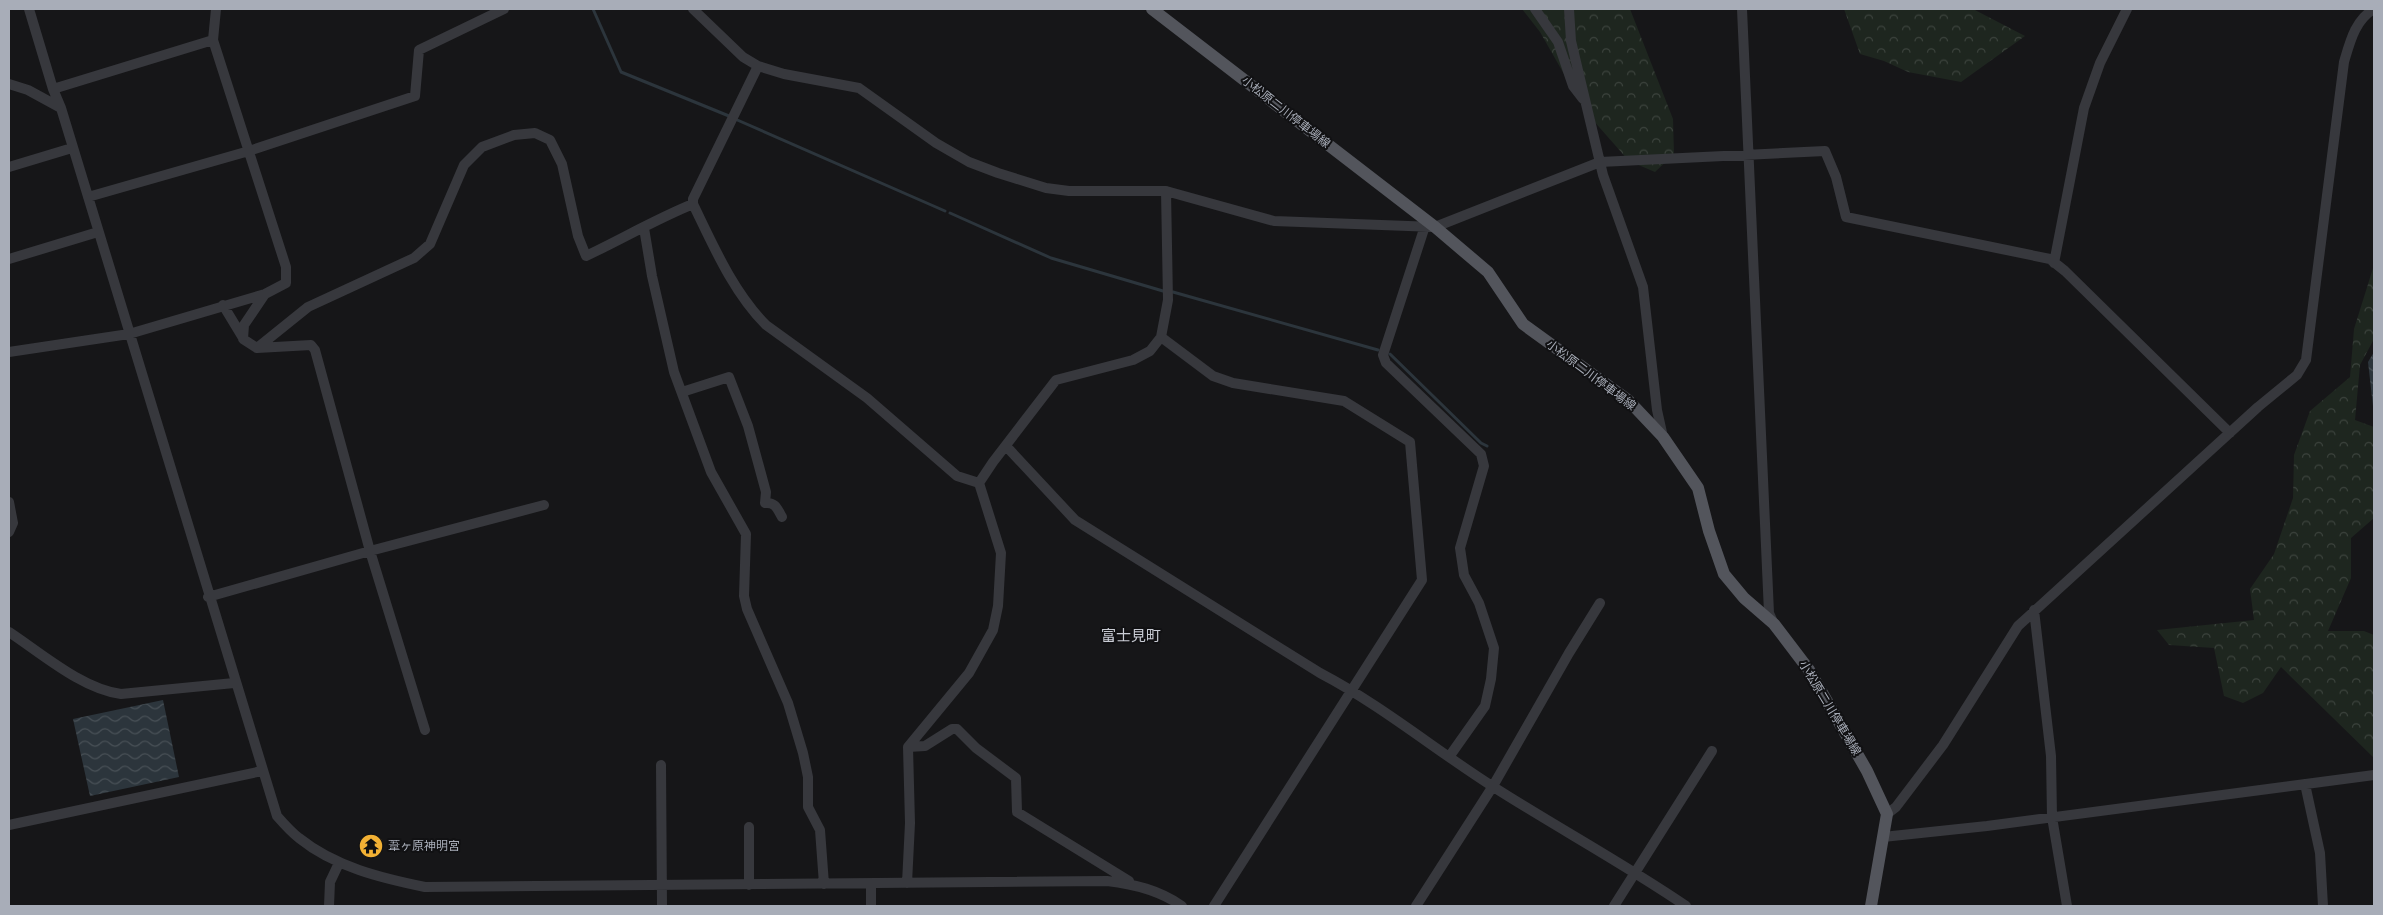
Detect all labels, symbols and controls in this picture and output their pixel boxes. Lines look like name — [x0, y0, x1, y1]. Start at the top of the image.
street label: 小松原二川停車場線 — [1239, 72, 1334, 152]
street label: 小松原二川停車場線 — [1543, 335, 1640, 414]
district label: 富士見町 — [1101, 625, 1161, 645]
street label: 小松原二川停車場線 — [1795, 657, 1866, 758]
temple icon: 葦ヶ原神明宮 — [358, 833, 384, 859]
place label: 葦ヶ原神明宮 — [388, 837, 460, 854]

